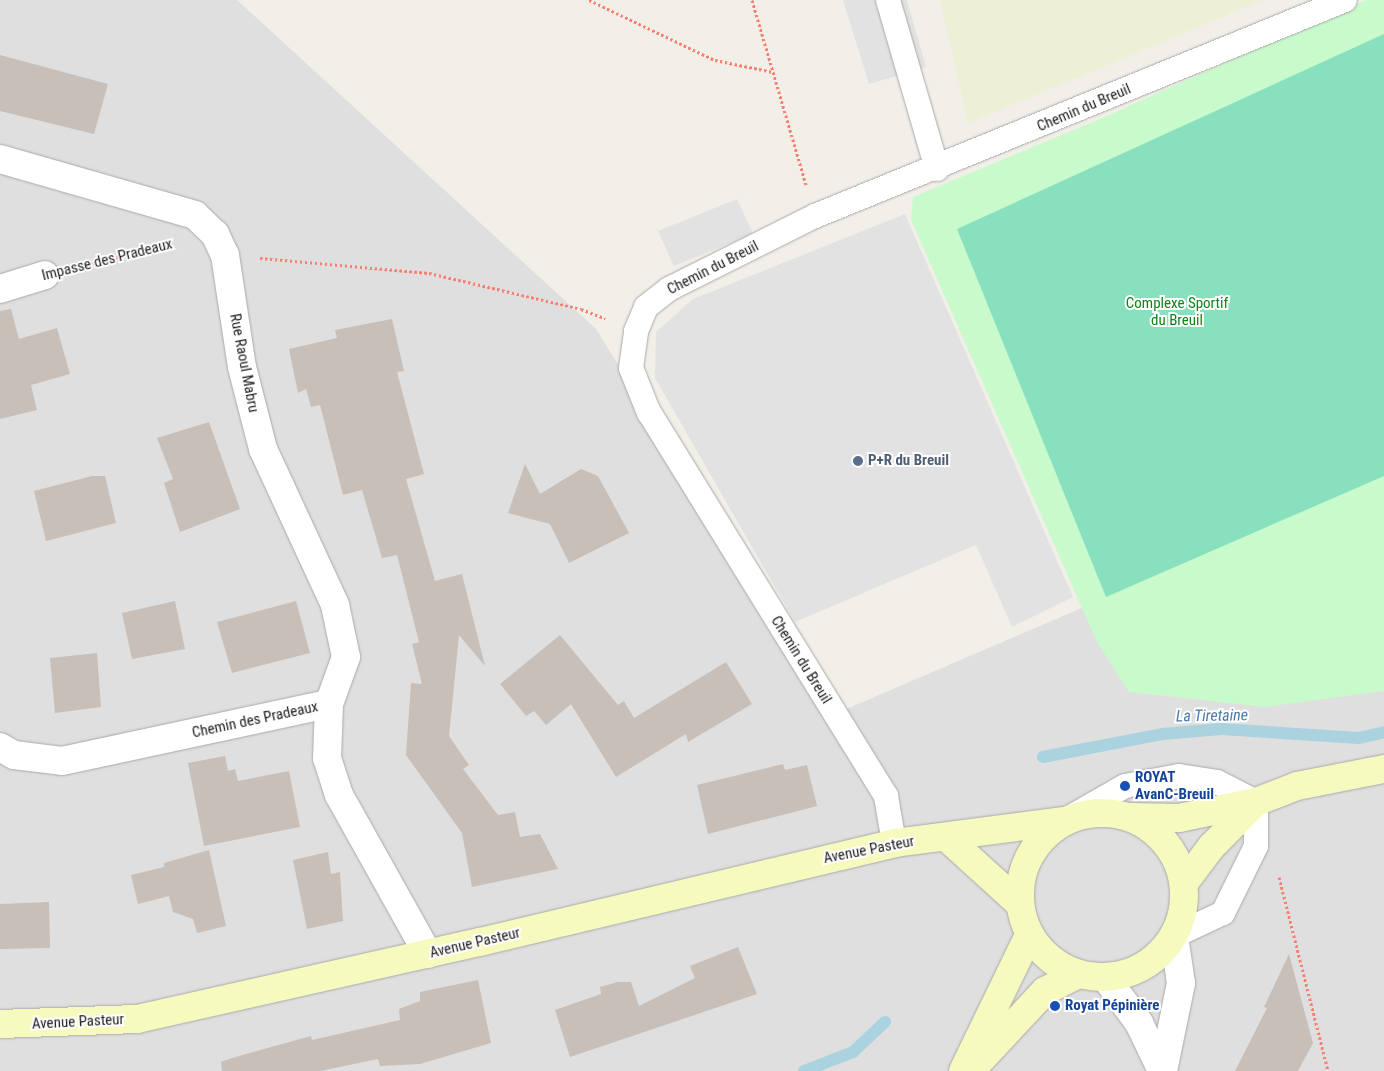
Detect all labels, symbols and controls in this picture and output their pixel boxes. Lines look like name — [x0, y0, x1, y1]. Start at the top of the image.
street label: Chemin du Breuil — [1034, 80, 1134, 136]
street label: Impasse des Pradeaux — [40, 235, 174, 285]
street label: Chemin du Breuil — [664, 237, 762, 299]
park label: Complexe Sportif du Breuil — [1126, 294, 1228, 329]
street label: Rue Raoul Mabru — [226, 312, 262, 414]
place label: P+R du Breuil — [868, 452, 949, 470]
marker: P+R du Breuil — [852, 455, 864, 467]
street label: Chemin du Breuil — [767, 613, 835, 707]
street label: Chemin des Pradeaux — [190, 698, 320, 742]
water label: La Tiretaine — [1176, 706, 1248, 726]
place label: ROYAT AvanC-Breuil — [1135, 768, 1214, 803]
marker: ROYAT AvanC-Breuil — [1119, 780, 1131, 792]
street label: Avenue Pasteur — [822, 832, 916, 868]
street label: Avenue Pasteur — [428, 924, 522, 962]
place label: Royat Pépinière — [1065, 997, 1160, 1015]
marker: Royat Pépinière — [1049, 1000, 1061, 1012]
street label: Avenue Pasteur — [32, 1011, 124, 1033]

